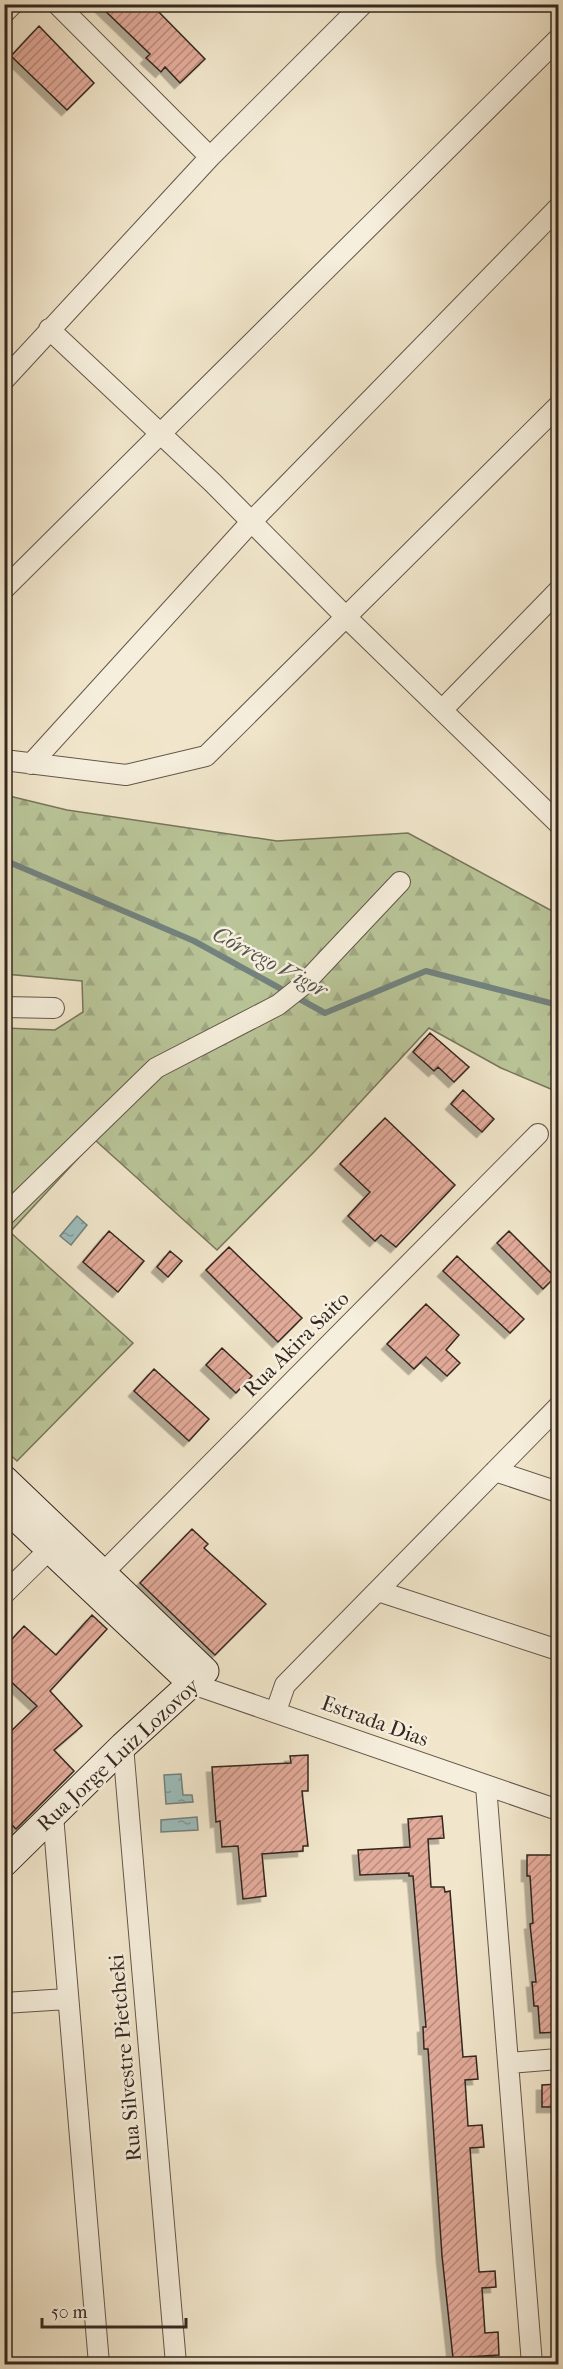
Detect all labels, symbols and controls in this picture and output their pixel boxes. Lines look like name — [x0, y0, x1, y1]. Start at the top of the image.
water label: Córrego Vigor — [208, 921, 334, 1004]
street label: Rua Akira Saito — [238, 1286, 354, 1402]
street label: Rua Jorge Luiz Lozovoy — [32, 1673, 205, 1836]
street label: Estrada Dias — [318, 1691, 432, 1752]
street label: Rua Silvestre Pietcheki — [104, 1953, 146, 2163]
scale bar — [42, 2291, 186, 2329]
text: 50 m — [51, 2302, 88, 2323]

